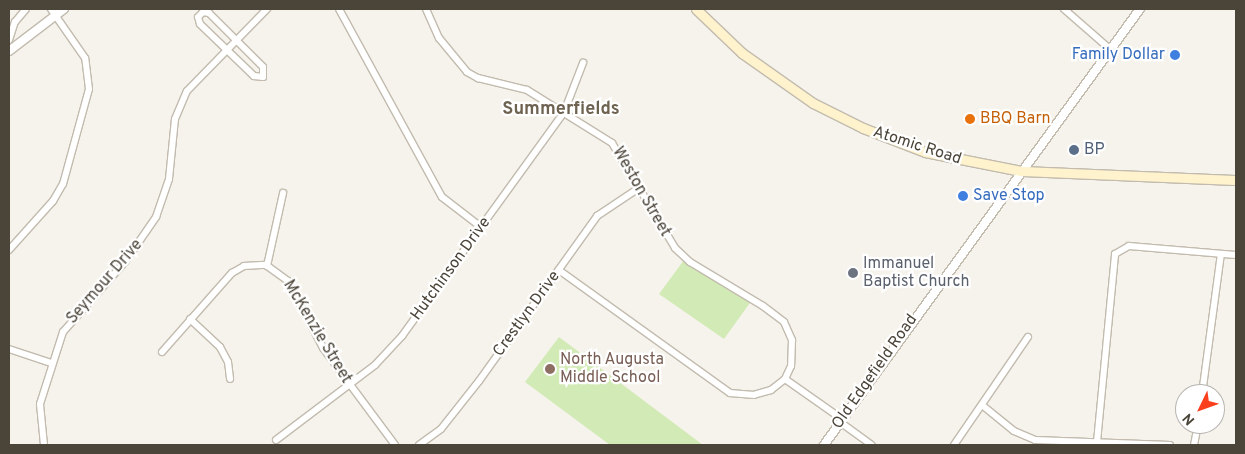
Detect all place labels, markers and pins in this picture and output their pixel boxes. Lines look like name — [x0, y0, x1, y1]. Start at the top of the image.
place label: Family Dollar — [1072, 45, 1165, 65]
marker: Family Dollar — [1169, 49, 1181, 61]
place label: BBQ Barn — [980, 109, 1051, 129]
marker: BBQ Barn — [964, 113, 976, 125]
place label: BP — [1084, 140, 1105, 160]
marker: BP — [1068, 144, 1080, 156]
place label: Save Stop — [973, 186, 1045, 206]
marker: Save Stop — [957, 190, 969, 202]
place label: Immanuel Baptist Church — [863, 254, 969, 292]
marker: Immanuel Baptist Church — [847, 267, 859, 279]
place label: North Augusta Middle School — [560, 350, 665, 388]
marker: North Augusta Middle School — [544, 363, 556, 375]

